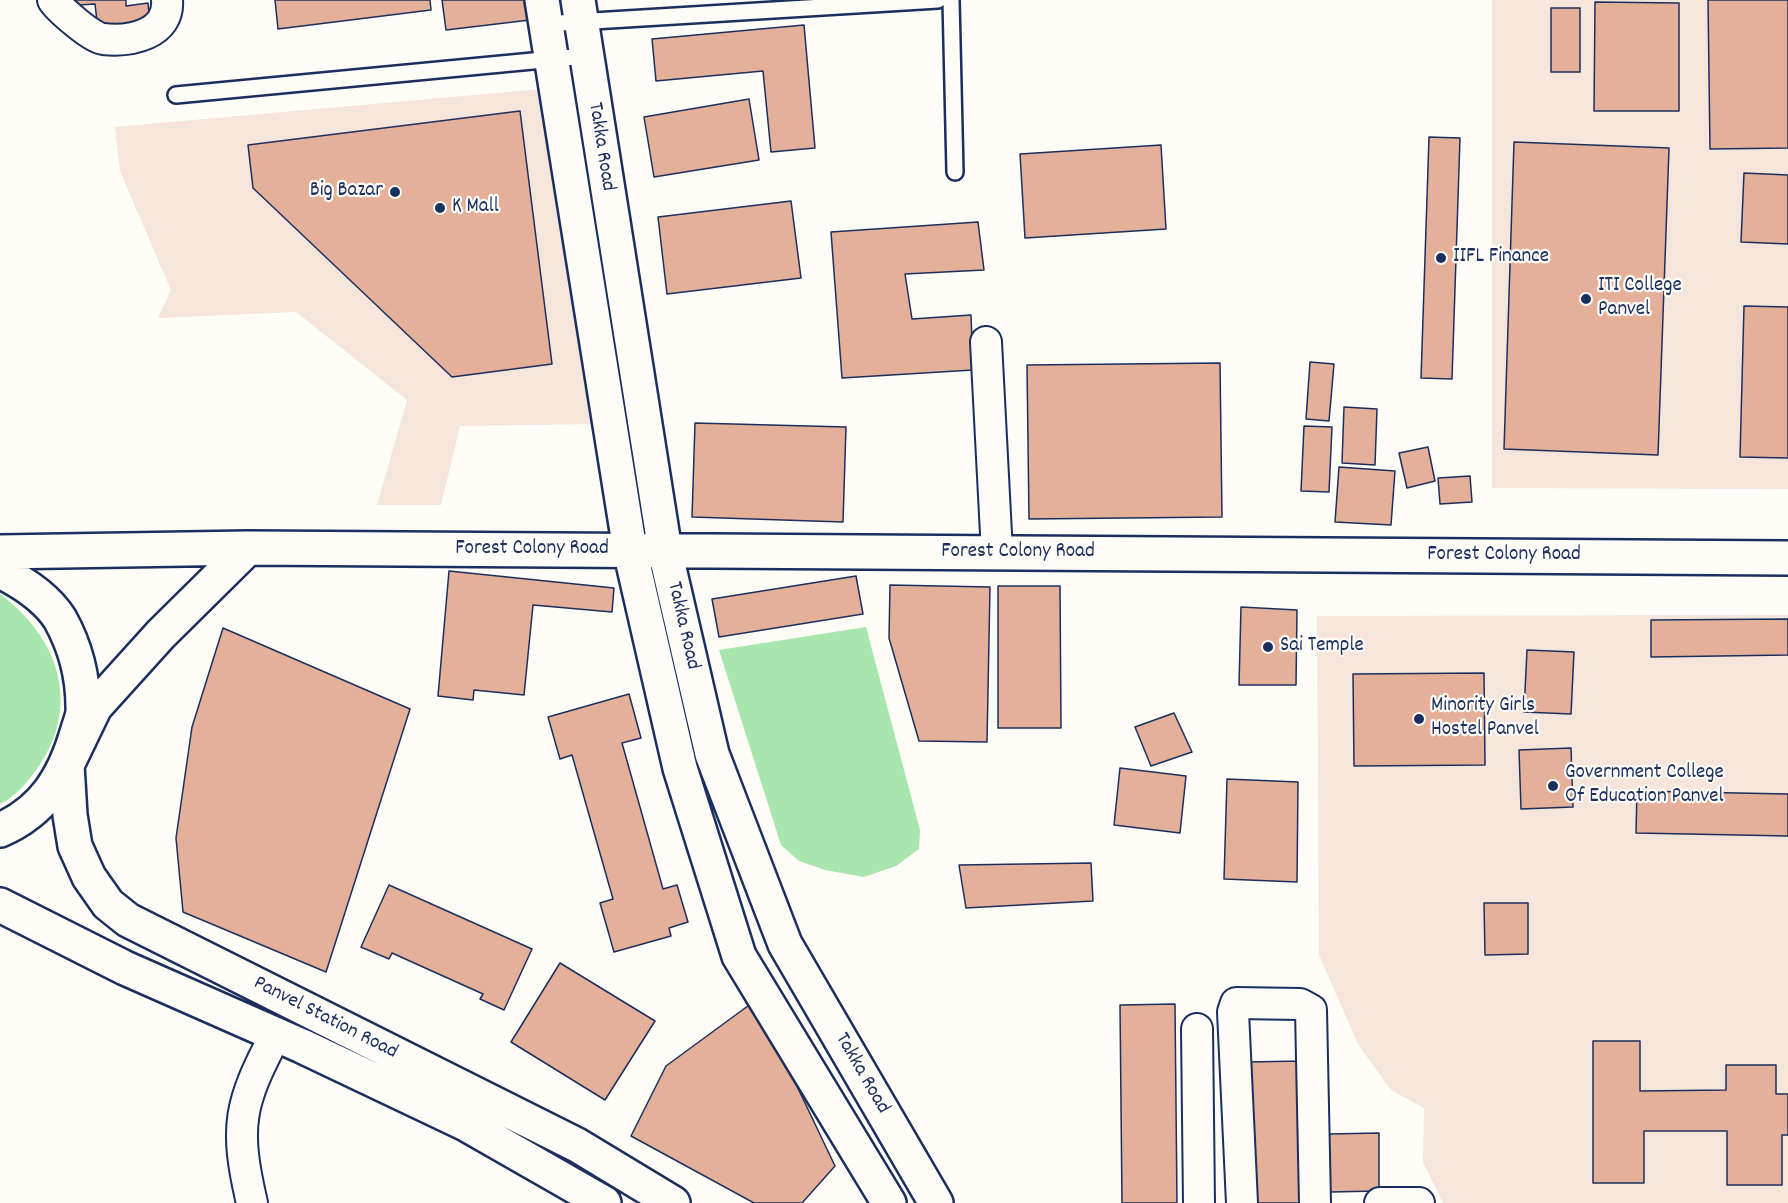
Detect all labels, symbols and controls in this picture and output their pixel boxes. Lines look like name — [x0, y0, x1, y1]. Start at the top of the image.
street label: Takka Road — [581, 101, 619, 193]
place label: Big Bazar — [310, 179, 383, 205]
marker: Big Bazar — [388, 185, 402, 199]
place label: K Mall — [452, 195, 499, 221]
marker: K Mall — [433, 201, 447, 215]
place label: IIFL Finance — [1453, 245, 1549, 271]
marker: IIFL Finance — [1434, 251, 1448, 265]
place label: ITI College Panvel — [1598, 274, 1682, 324]
marker: ITI College Panvel — [1579, 292, 1593, 306]
street label: Forest Colony Road — [455, 537, 609, 563]
street label: Forest Colony Road — [941, 540, 1095, 566]
street label: Forest Colony Road — [1427, 543, 1581, 569]
street label: Takka Road — [660, 580, 704, 672]
place label: Sai Temple — [1280, 634, 1364, 660]
marker: Sai Temple — [1261, 640, 1275, 654]
place label: Minority Girls Hostel Panvel — [1431, 694, 1539, 744]
marker: Minority Girls Hostel Panvel — [1412, 712, 1426, 726]
place label: Government College Of Education Panvel — [1565, 761, 1724, 811]
marker: Government College Of Education Panvel — [1546, 779, 1560, 793]
street label: Panvel Station Road — [249, 972, 401, 1066]
street label: Takka Road — [828, 1029, 894, 1119]

